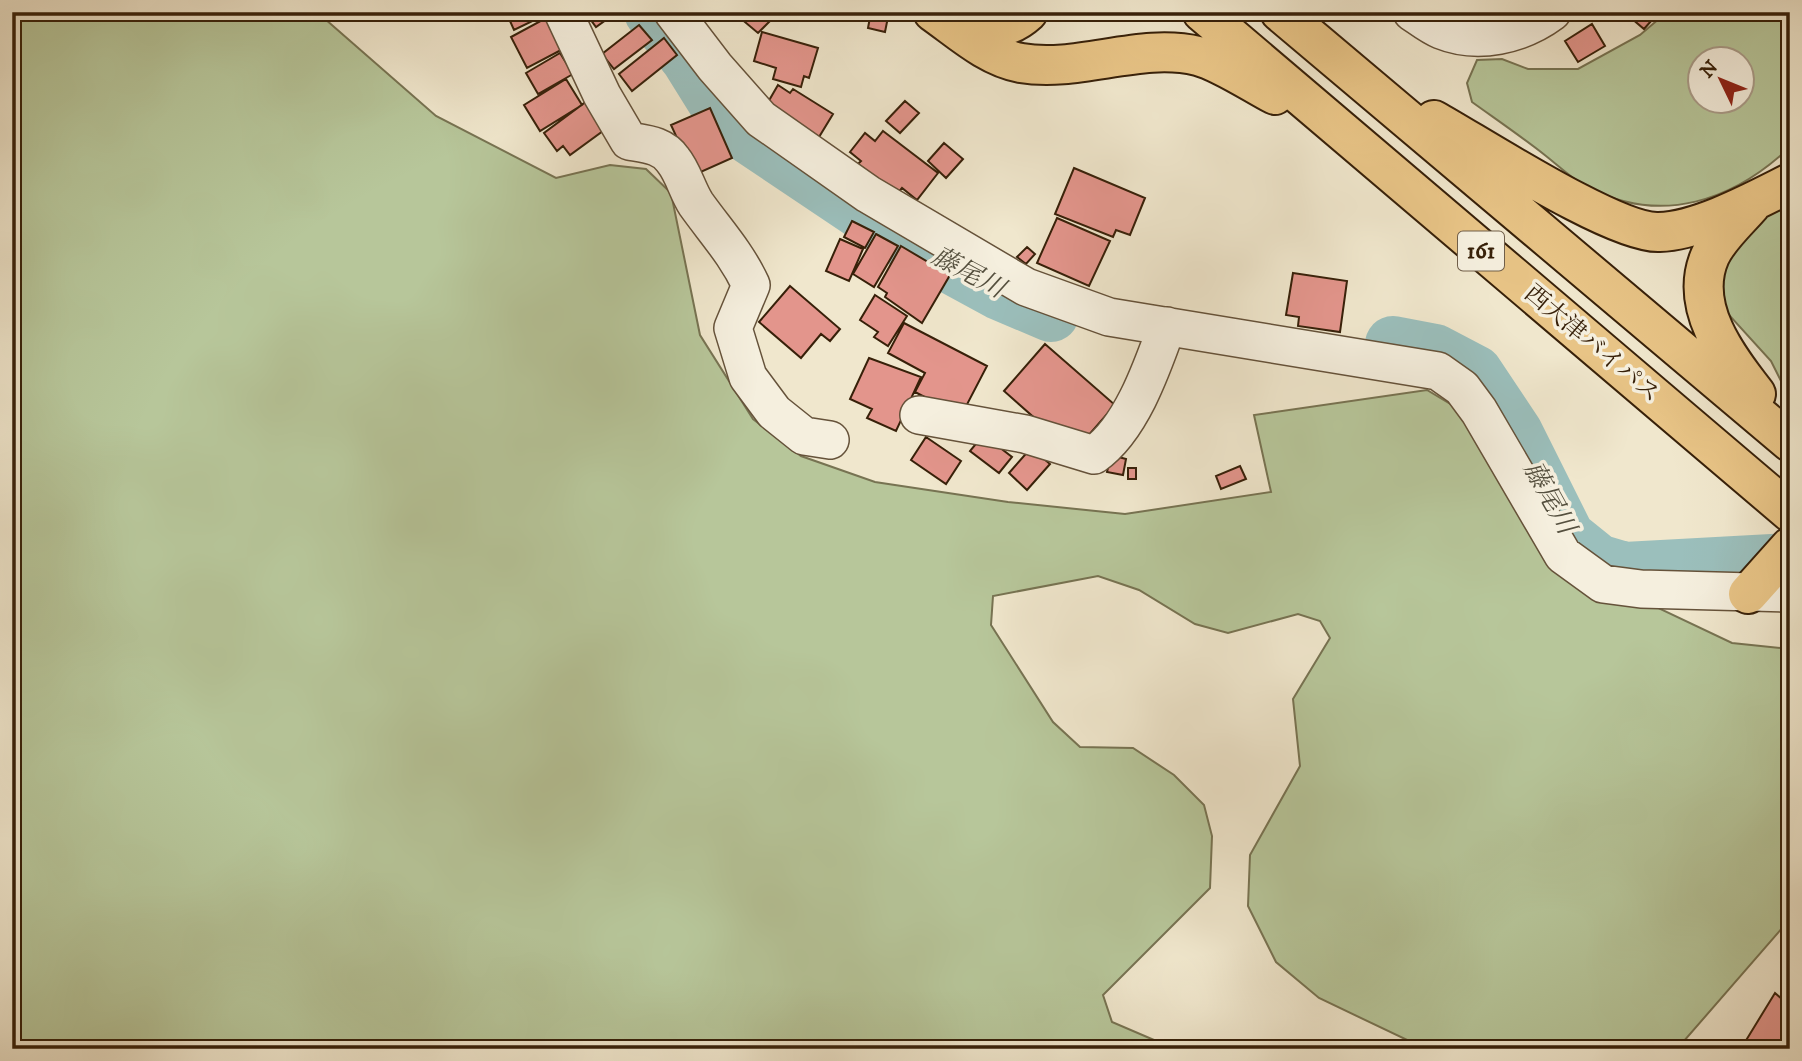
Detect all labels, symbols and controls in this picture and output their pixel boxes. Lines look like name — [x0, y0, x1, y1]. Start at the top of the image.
north arrow — [1686, 46, 1756, 116]
text: N — [1696, 56, 1724, 83]
road number: 161 — [1458, 232, 1504, 270]
water label: 藤尾川 — [926, 240, 1013, 307]
street label: 西大津バイパス — [1518, 279, 1666, 409]
water label: 藤尾川 — [1516, 456, 1584, 543]

